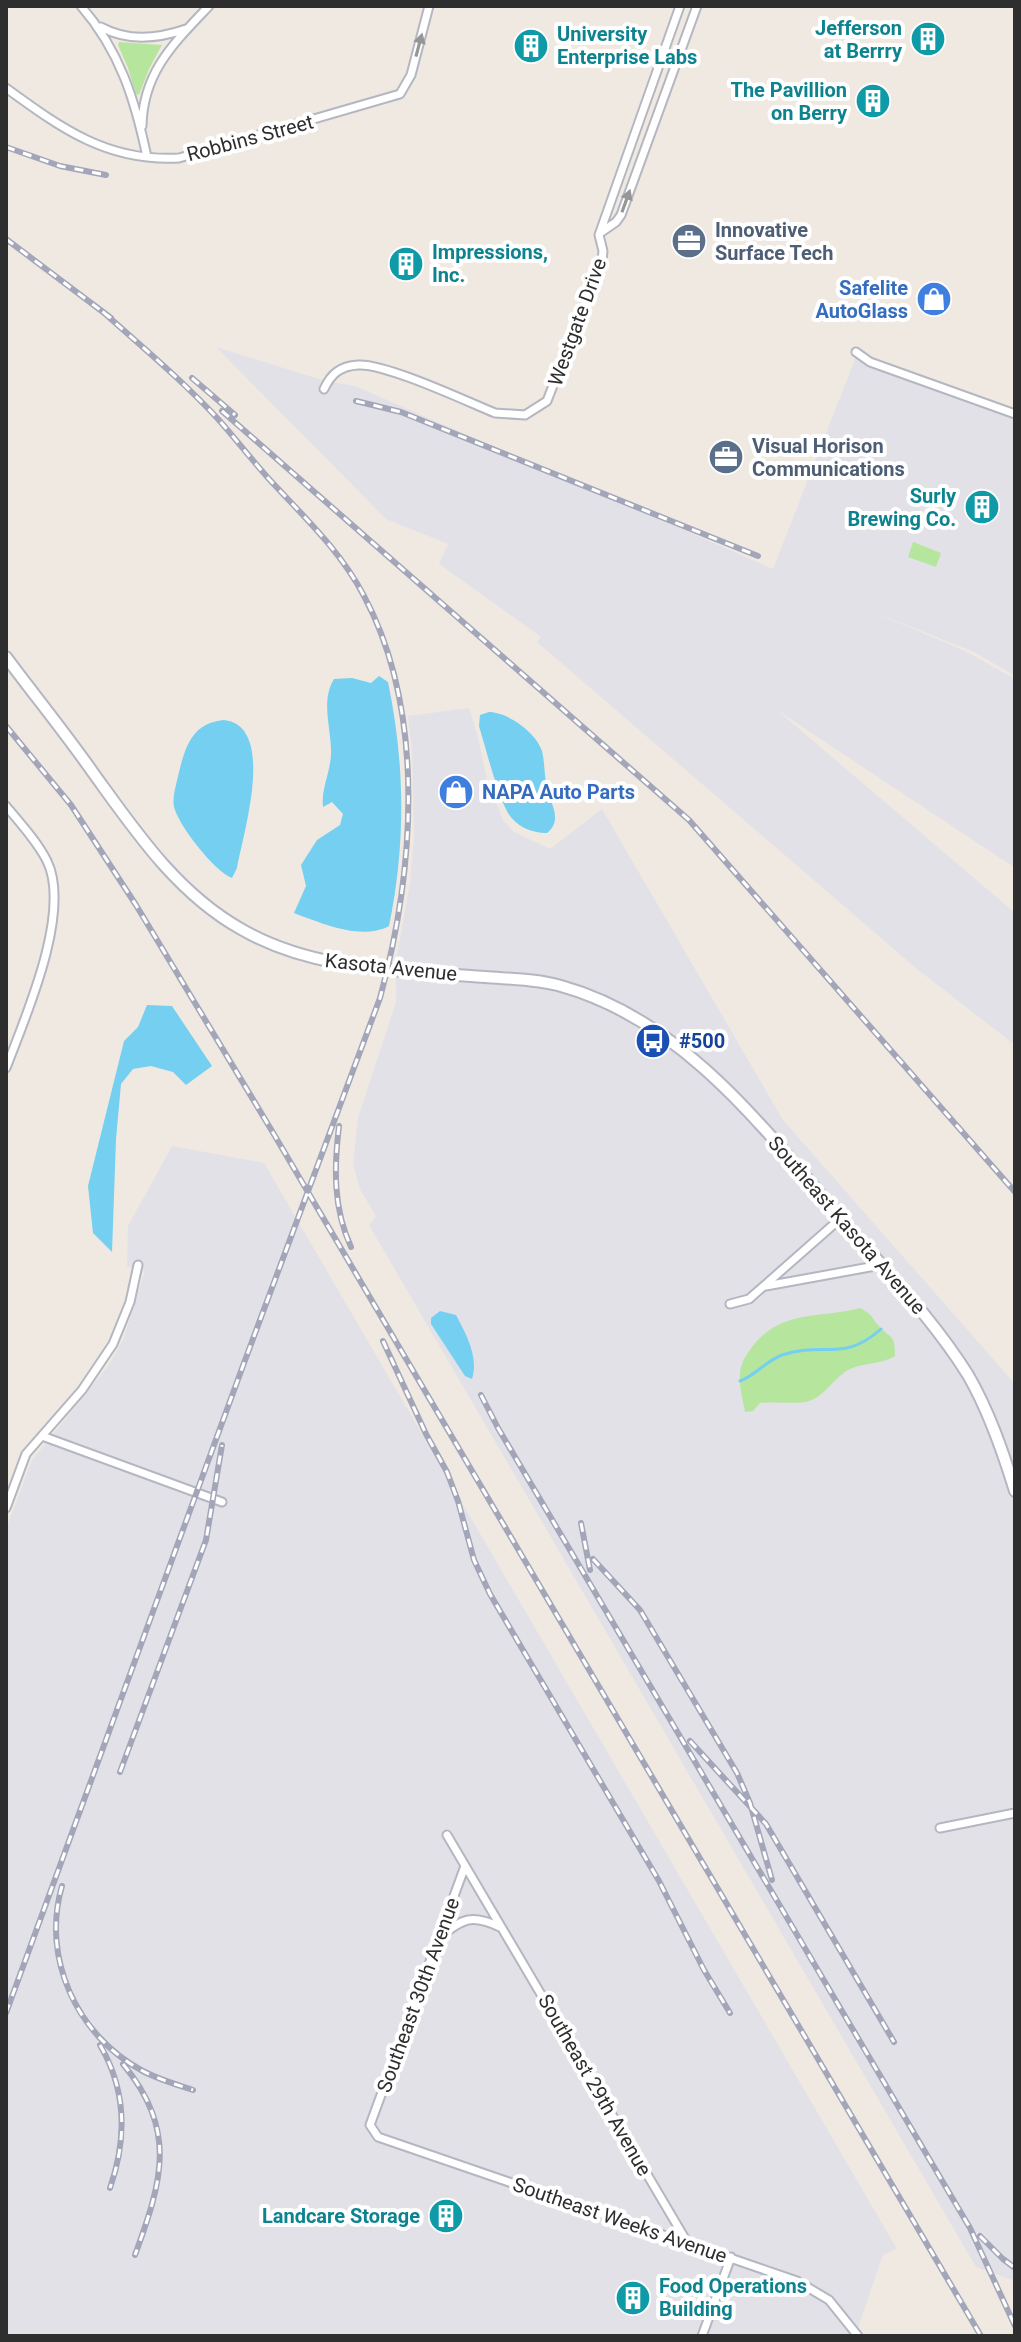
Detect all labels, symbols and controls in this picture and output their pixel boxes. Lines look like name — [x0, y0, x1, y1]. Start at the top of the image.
place label: Jefferson at Berrry — [815, 16, 903, 63]
building icon: Jefferson at Berrry — [909, 20, 947, 58]
place label: University Enterprise Labs — [557, 22, 697, 69]
building icon: University Enterprise Labs — [512, 27, 550, 65]
one-way arrow — [413, 33, 425, 58]
place label: The Pavillion on Berry — [730, 78, 848, 125]
building icon: The Pavillion on Berry — [854, 82, 892, 120]
street label: Robbins Street — [184, 110, 316, 166]
one-way arrow — [620, 189, 633, 213]
place label: Innovative Surface Tech — [715, 218, 833, 265]
office icon: Innovative Surface Tech — [670, 222, 708, 260]
place label: Impressions, Inc. — [432, 240, 548, 287]
building icon: Impressions, Inc. — [387, 245, 425, 283]
street label: Westgate Drive — [543, 255, 611, 389]
place label: Safelite AutoGlass — [815, 276, 908, 323]
shop icon: Safelite AutoGlass — [915, 280, 953, 318]
place label: Visual Horison Communications — [752, 434, 905, 481]
office icon: Visual Horison Communications — [707, 438, 745, 476]
place label: Surly Brewing Co. — [848, 484, 957, 531]
building icon: Surly Brewing Co. — [963, 488, 1001, 526]
shop icon: NAPA Auto Parts — [437, 773, 475, 811]
place label: NAPA Auto Parts — [482, 780, 635, 804]
street label: Kasota Avenue — [324, 948, 458, 986]
bus stop icon: #500 — [634, 1022, 672, 1060]
place label: #500 — [679, 1029, 725, 1053]
street label: Southeast Kasota Avenue — [763, 1131, 931, 1319]
street label: Southeast 30th Avenue — [372, 1894, 464, 2096]
street label: Southeast 29th Avenue — [533, 1990, 657, 2180]
street label: Southeast Weeks Avenue — [510, 2172, 730, 2268]
building icon: Landcare Storage — [427, 2197, 465, 2235]
place label: Landcare Storage — [262, 2204, 420, 2228]
place label: Food Operations Building — [659, 2274, 807, 2321]
building icon: Food Operations Building — [614, 2279, 652, 2317]

